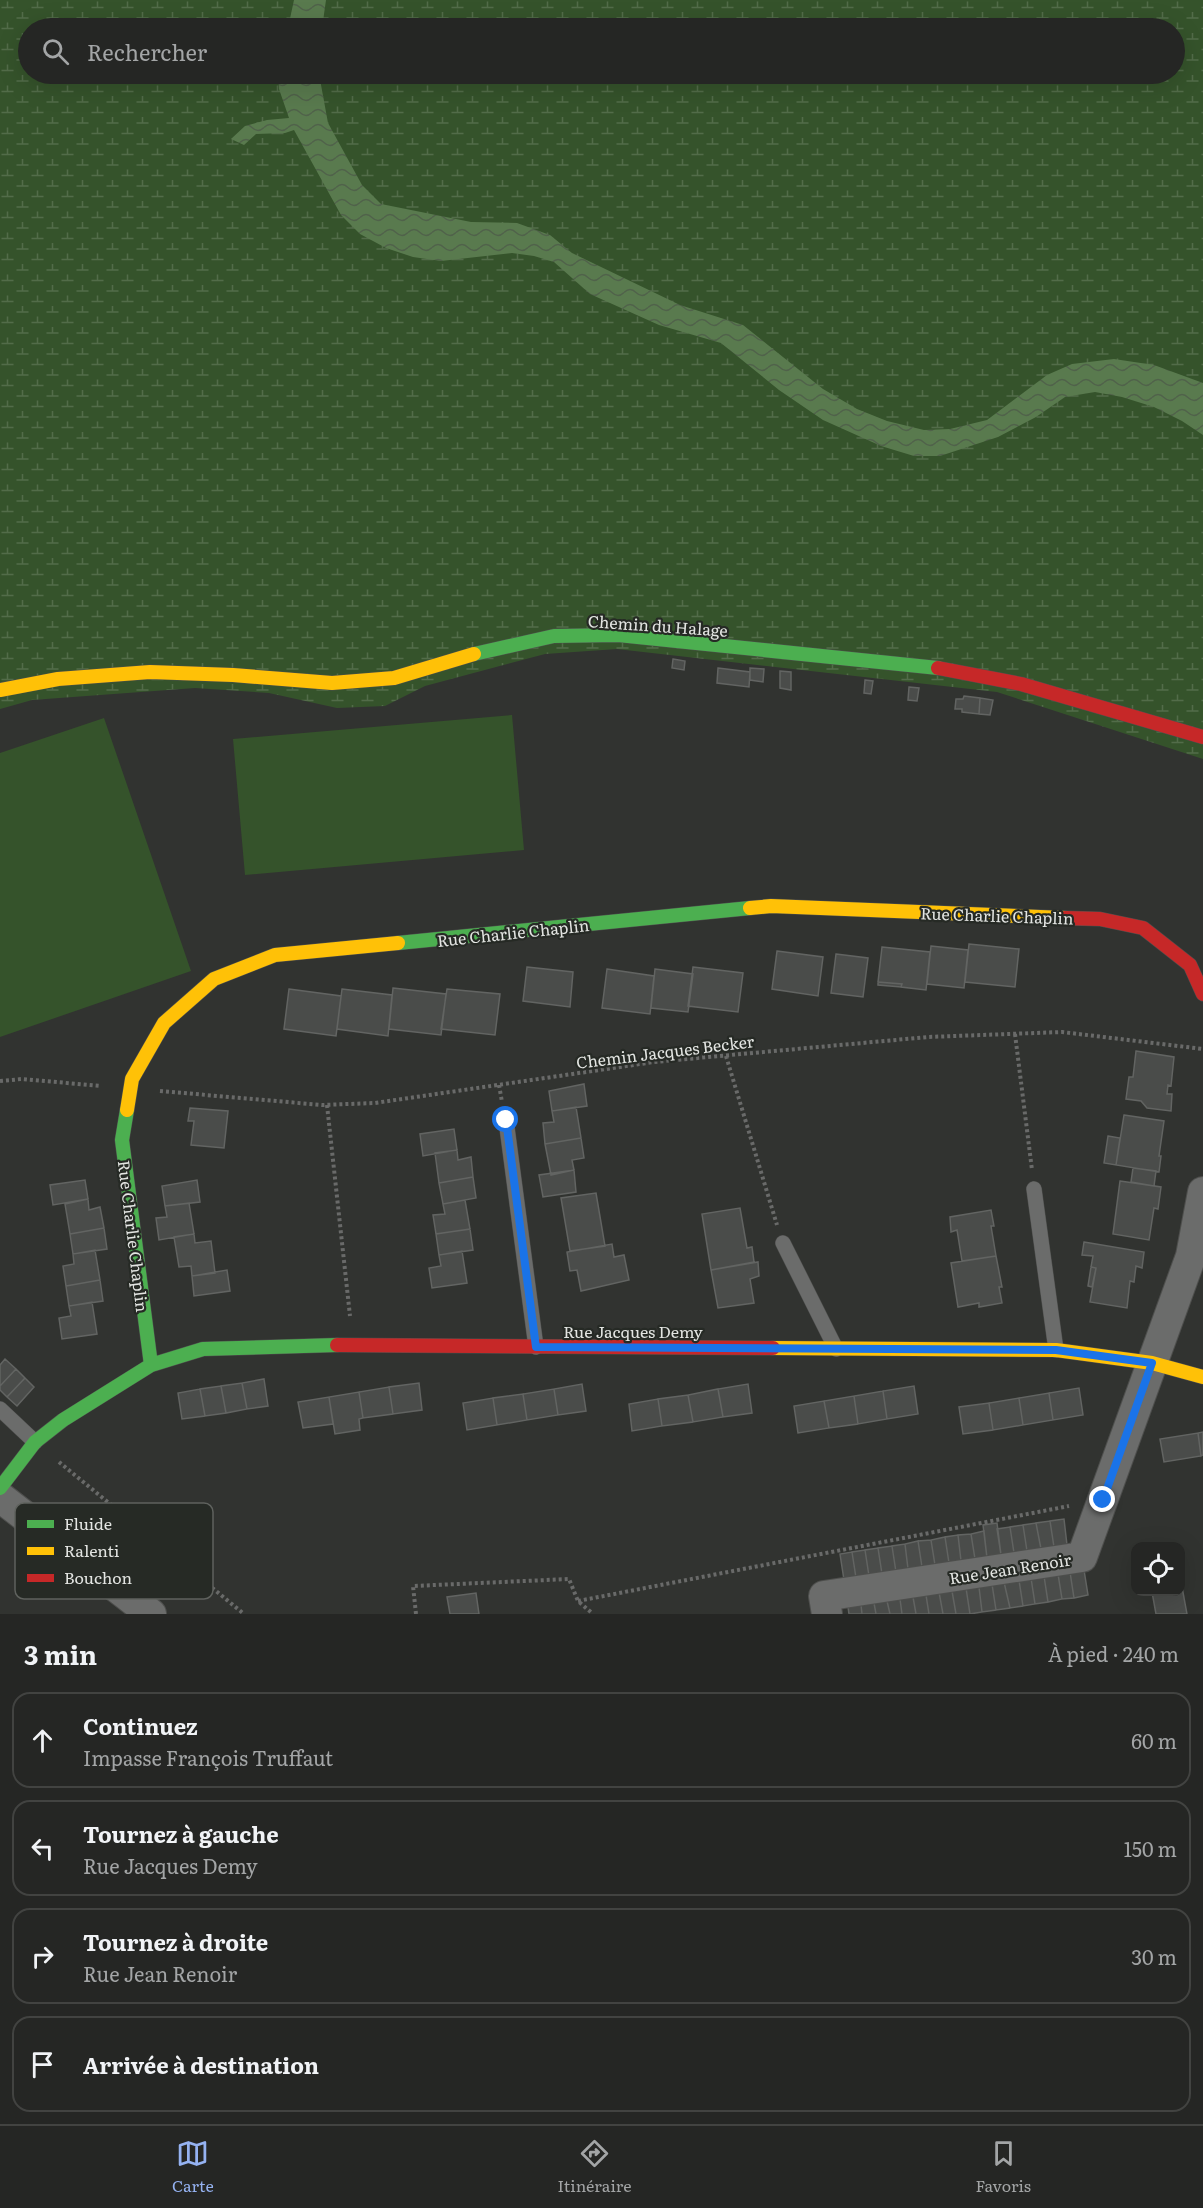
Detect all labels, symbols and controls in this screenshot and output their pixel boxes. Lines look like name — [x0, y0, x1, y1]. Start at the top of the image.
search box — [18, 18, 1185, 84]
icon: search — [39, 35, 72, 68]
text: Rechercher — [87, 35, 207, 68]
street label: Chemin du Halage — [587, 608, 729, 642]
street label: Rue Charlie Chaplin — [920, 900, 1074, 930]
street label: Rue Charlie Chaplin — [436, 912, 591, 952]
street label: Chemin Jacques Becker — [575, 1028, 756, 1074]
route start — [492, 1106, 518, 1132]
street label: Rue Charlie Chaplin — [113, 1159, 155, 1314]
street label: Rue Jacques Demy — [563, 1319, 704, 1343]
route end — [1089, 1486, 1115, 1512]
legend — [15, 1503, 213, 1599]
text: Fluide — [64, 1511, 112, 1535]
text: Ralenti — [64, 1538, 119, 1562]
map controls — [1131, 1542, 1185, 1596]
button: locate — [1131, 1542, 1185, 1596]
street label: Rue Jean Renoir — [947, 1546, 1073, 1590]
text: Bouchon — [64, 1565, 133, 1589]
text: 3 min — [24, 1634, 97, 1673]
text: À pied · 240 m — [1048, 1638, 1179, 1668]
text: Continuez — [83, 1709, 198, 1742]
icon: ahead — [26, 1724, 59, 1757]
text: 60 m — [1131, 1725, 1177, 1755]
text: Impasse François Truffaut — [83, 1742, 333, 1772]
text: Tournez à gauche — [83, 1817, 279, 1850]
icon: left — [26, 1832, 59, 1865]
text: 150 m — [1124, 1833, 1177, 1863]
text: Rue Jacques Demy — [83, 1850, 257, 1880]
text: Tournez à droite — [83, 1925, 268, 1958]
icon: right — [26, 1940, 59, 1973]
text: 30 m — [1131, 1941, 1177, 1971]
text: Rue Jean Renoir — [83, 1958, 237, 1988]
icon: arrive — [26, 2048, 59, 2081]
text: Arrivée à destination — [83, 2048, 319, 2081]
tab: Carte — [172, 2137, 214, 2197]
tab: Itinéraire — [558, 2137, 632, 2197]
tab: Favoris — [975, 2137, 1031, 2197]

